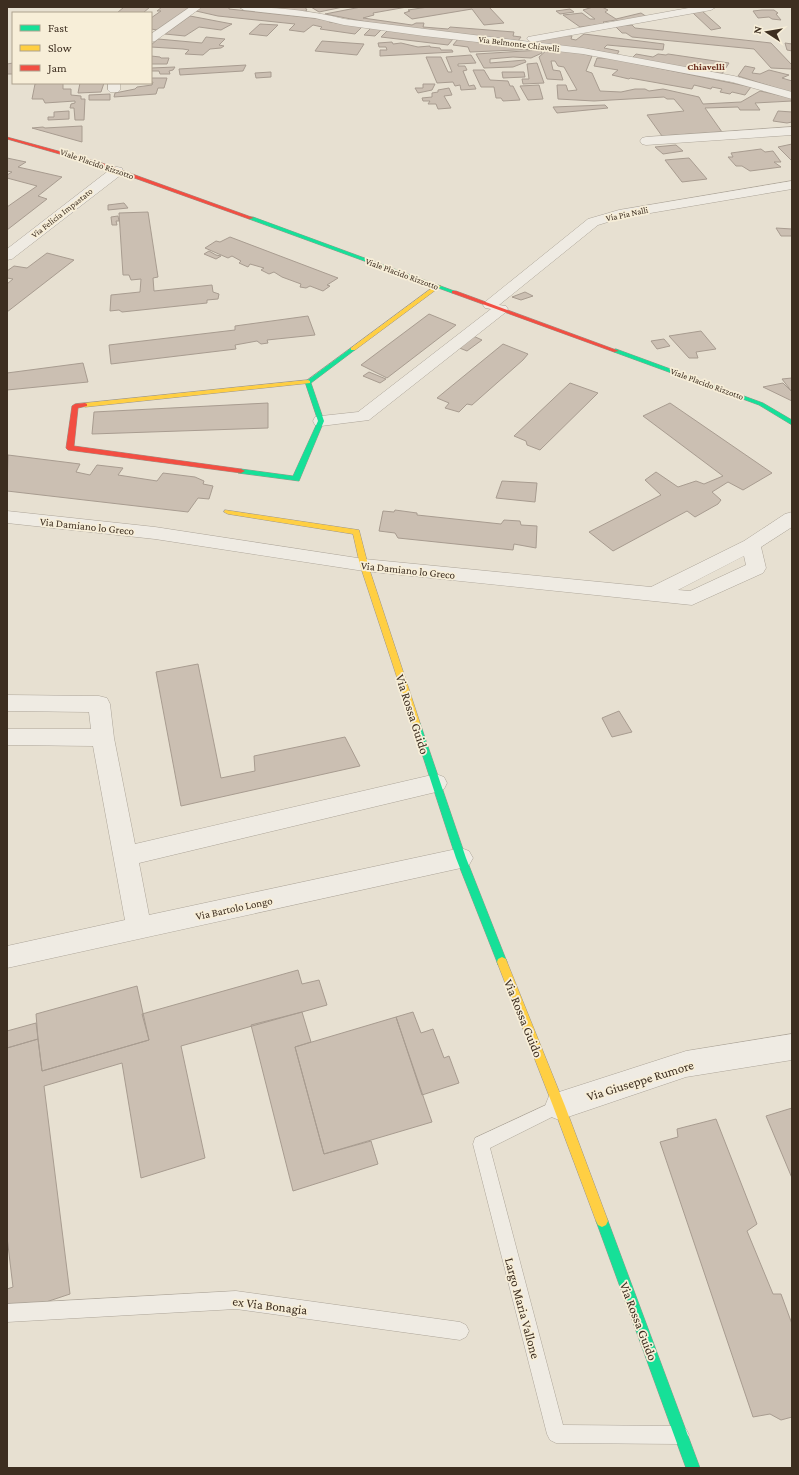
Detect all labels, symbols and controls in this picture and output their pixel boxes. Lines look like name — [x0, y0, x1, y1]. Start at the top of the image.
legend — [12, 12, 152, 84]
north arrow — [747, 12, 787, 52]
text: Fast — [48, 21, 69, 35]
text: N — [751, 25, 764, 35]
street label: Via Belmonte Chiavelli — [478, 34, 561, 54]
text: Slow — [48, 41, 72, 55]
text: Jam — [47, 61, 67, 75]
district label: Chiavelli — [687, 61, 725, 72]
street label: Viale Placido Rizzotto — [59, 147, 136, 181]
street label: Via Felicia Impastato — [29, 186, 95, 240]
street label: Via Pia Nalli — [605, 205, 650, 223]
street label: Viale Placido Rizzotto — [364, 256, 441, 292]
street label: Viale Placido Rizzotto — [669, 366, 746, 402]
street label: Via Damiano lo Greco — [39, 515, 135, 537]
street label: Via Damiano lo Greco — [360, 559, 456, 581]
street label: Via Rossa Guido — [393, 672, 432, 756]
street label: Via Bartolo Longo — [195, 894, 274, 923]
street label: Via Rossa Guido — [501, 977, 546, 1059]
street label: Via Giuseppe Rumore — [585, 1057, 696, 1104]
street label: Largo Maria Vallone — [502, 1256, 543, 1361]
street label: Via Rossa Guido — [617, 1280, 660, 1363]
street label: ex Via Bonagia — [232, 1293, 308, 1318]

